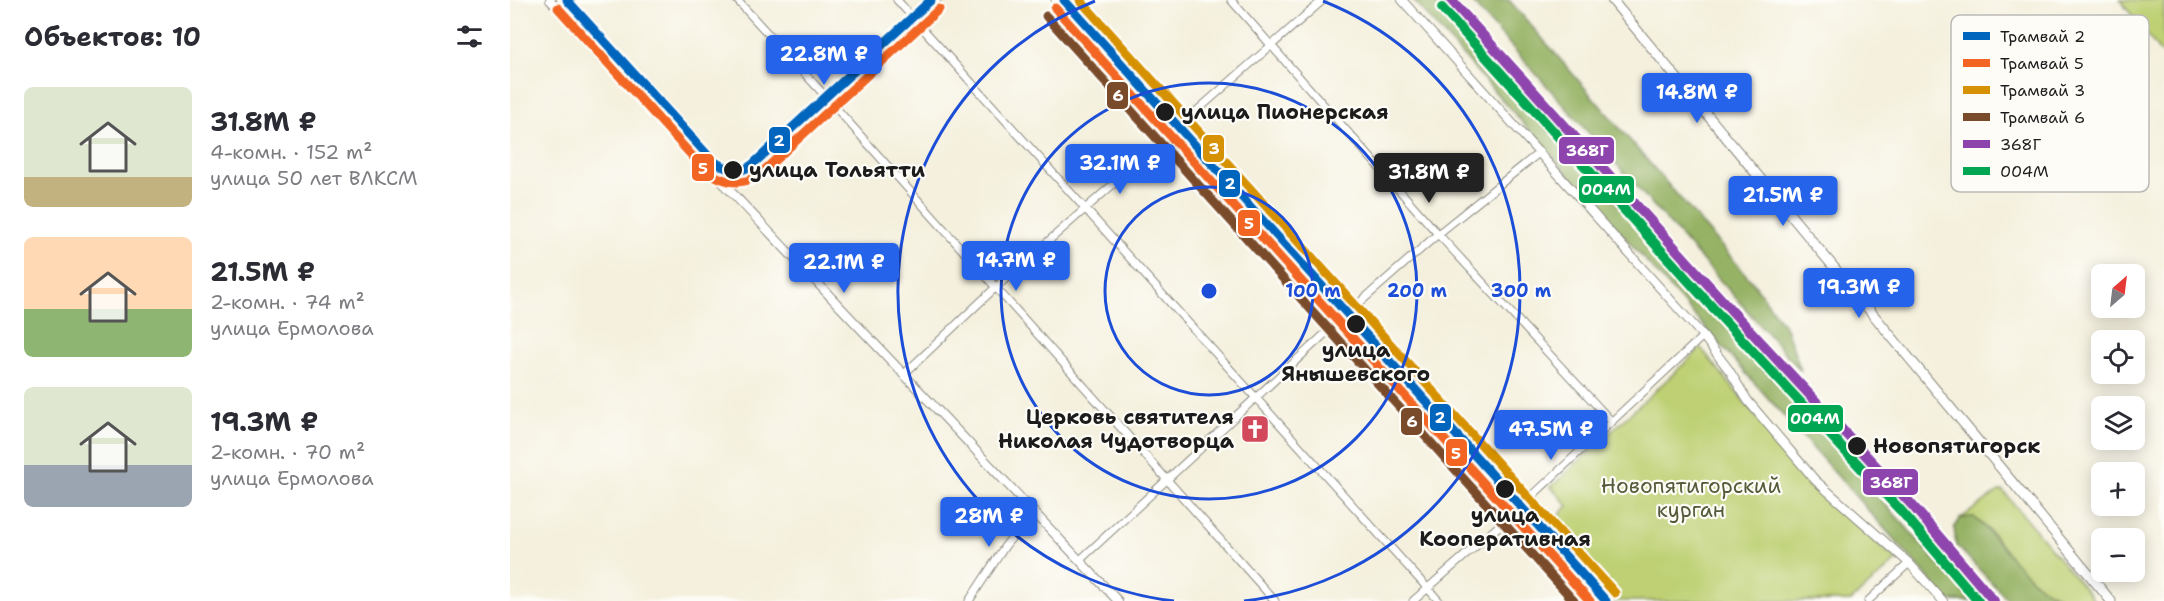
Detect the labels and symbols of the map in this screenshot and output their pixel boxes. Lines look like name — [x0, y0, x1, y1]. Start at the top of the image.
legend — [1951, 15, 2149, 192]
text: Трамвай 2 — [2000, 26, 2085, 47]
pin: 22.8M ₽ — [769, 35, 879, 86]
text: Трамвай 5 — [2000, 53, 2084, 74]
pin: 14.8M ₽ — [1642, 73, 1752, 124]
text: Трамвай 3 — [2000, 80, 2085, 101]
line badge: 6 — [1106, 81, 1129, 110]
text: 6 — [1112, 85, 1124, 106]
place label: улица Пионерская — [1181, 98, 1389, 126]
marker: улица Пионерская — [1154, 101, 1176, 123]
text: Трамвай 6 — [2000, 107, 2085, 128]
line badge: 2 — [768, 126, 791, 154]
text: 2 — [773, 130, 785, 151]
line badge: 3 — [1202, 134, 1225, 163]
text: 368Г — [2000, 134, 2042, 155]
line badge: 368Г — [1558, 136, 1615, 165]
text: 3 — [1208, 138, 1220, 159]
text: 368Г — [1566, 140, 1609, 161]
pin: 32.1M ₽ — [1065, 144, 1175, 195]
line badge: 5 — [691, 153, 715, 182]
pin: 31.8M ₽ — [1374, 153, 1484, 204]
place label: улица Тольятти — [749, 156, 926, 184]
text: 5 — [698, 158, 708, 179]
marker: улица Тольятти — [722, 159, 744, 181]
text: 004М — [2000, 161, 2049, 182]
line badge: 2 — [1218, 169, 1241, 198]
text: 2 — [1224, 173, 1236, 194]
line badge: 004М — [1578, 175, 1635, 204]
pin: 21.5M ₽ — [1728, 176, 1838, 227]
text: 004М — [1581, 179, 1631, 200]
line badge: 5 — [1237, 209, 1261, 237]
text: 5 — [1244, 213, 1254, 234]
pin: 14.7M ₽ — [961, 241, 1071, 292]
pin: 22.1M ₽ — [789, 243, 899, 294]
north arrow — [2091, 264, 2145, 318]
pin: 19.3M ₽ — [1804, 268, 1914, 319]
text: 100 m — [1285, 279, 1341, 303]
text: 200 m — [1387, 279, 1448, 303]
text: 300 m — [1491, 279, 1552, 303]
centre of rings — [1199, 281, 1219, 301]
marker: улица Янышевского — [1345, 313, 1367, 335]
place label: улица Янышевского — [1282, 336, 1430, 388]
place label: Церковь святителя Николая Чудотворца — [998, 403, 1235, 455]
line badge: 2 — [1429, 403, 1452, 432]
line badge: 004М — [1787, 404, 1844, 433]
line badge: 6 — [1400, 407, 1423, 436]
text: 2 — [1434, 407, 1446, 428]
text: 004М — [1790, 408, 1840, 429]
pin: 47.5M ₽ — [1496, 410, 1606, 461]
text: 6 — [1406, 411, 1418, 432]
church icon: Церковь святителя Николая Чудотворца — [1239, 413, 1271, 445]
place label: Новопятигорск — [1873, 432, 2041, 460]
marker: Новопятигорск — [1846, 435, 1868, 457]
line badge: 5 — [1445, 438, 1468, 467]
text: 5 — [1451, 443, 1461, 464]
line badge: 368Г — [1862, 468, 1919, 496]
park label: Новопятигорский курган — [1601, 472, 1781, 524]
text: 368Г — [1870, 472, 1913, 493]
marker: улица Кооперативная — [1494, 478, 1516, 500]
pin: 28M ₽ — [947, 497, 1031, 548]
place label: улица Кооперативная — [1419, 501, 1591, 553]

